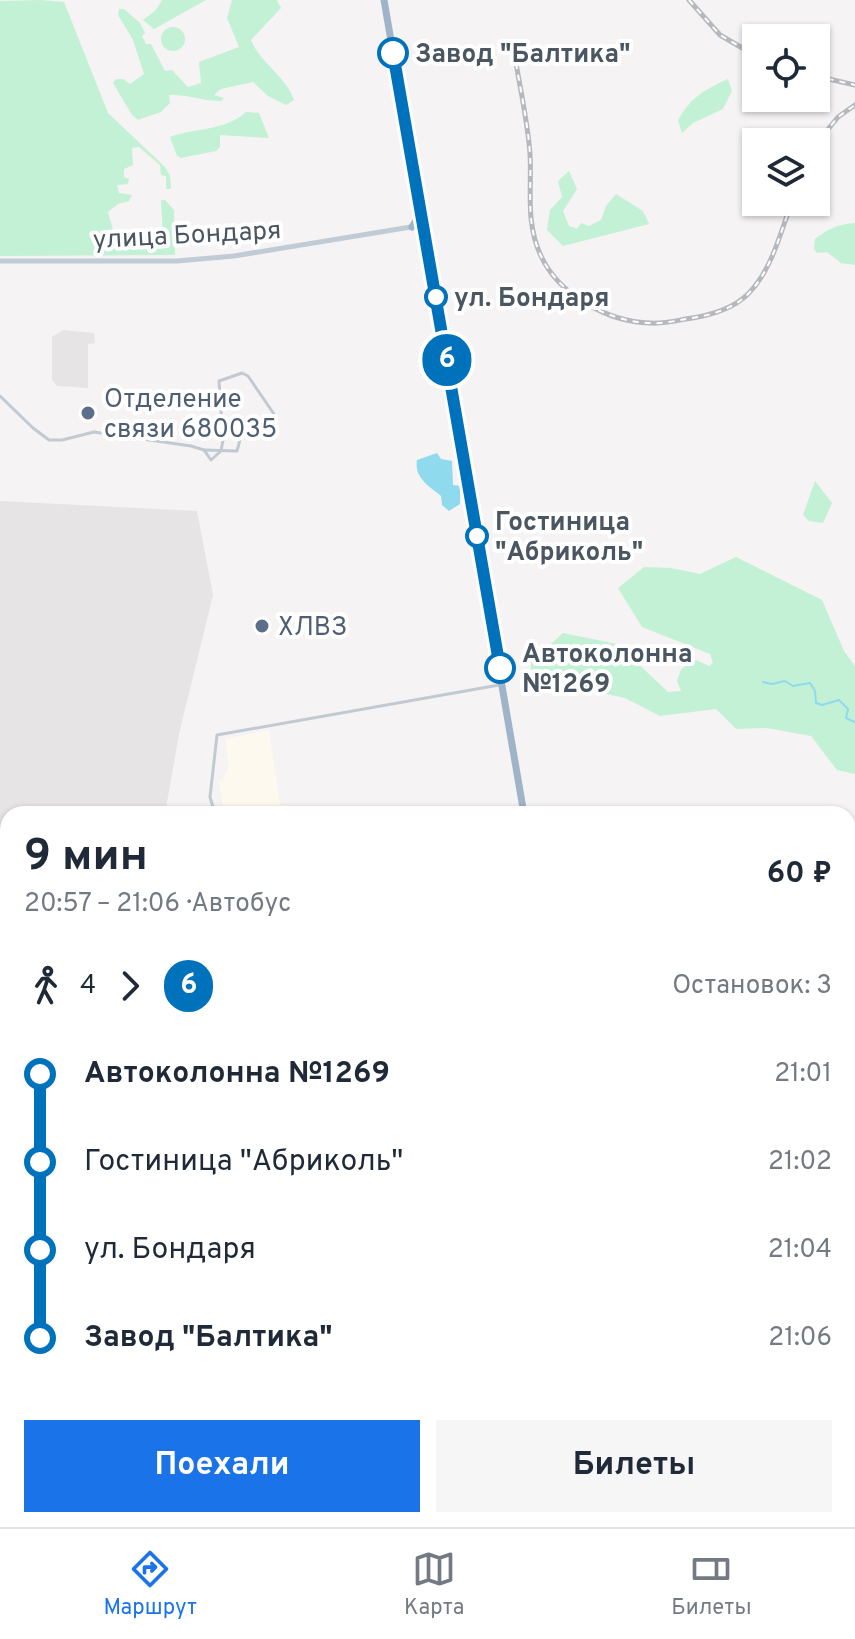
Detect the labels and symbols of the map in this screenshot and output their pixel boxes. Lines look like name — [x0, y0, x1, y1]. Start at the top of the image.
marker: Завод "Балтика" — [378, 38, 408, 68]
place label: Завод "Балтика" — [415, 39, 630, 72]
street label: улица Бондаря — [92, 215, 282, 258]
place label: ул. Бондаря — [454, 283, 609, 316]
marker: ул. Бондаря — [425, 286, 447, 308]
line badge: 6 — [421, 334, 473, 386]
place label: Отделение связи 680035 — [104, 384, 277, 447]
marker: Отделение связи 680035 — [79, 404, 97, 422]
place label: Гостиница "Абриколь" — [495, 507, 643, 570]
marker: Гостиница "Абриколь" — [466, 525, 488, 547]
place label: ХЛВЗ — [278, 612, 347, 645]
marker: ХЛВЗ — [253, 617, 271, 635]
place label: Автоколонна №1269 — [522, 639, 692, 702]
marker: Автоколонна №1269 — [485, 653, 515, 683]

